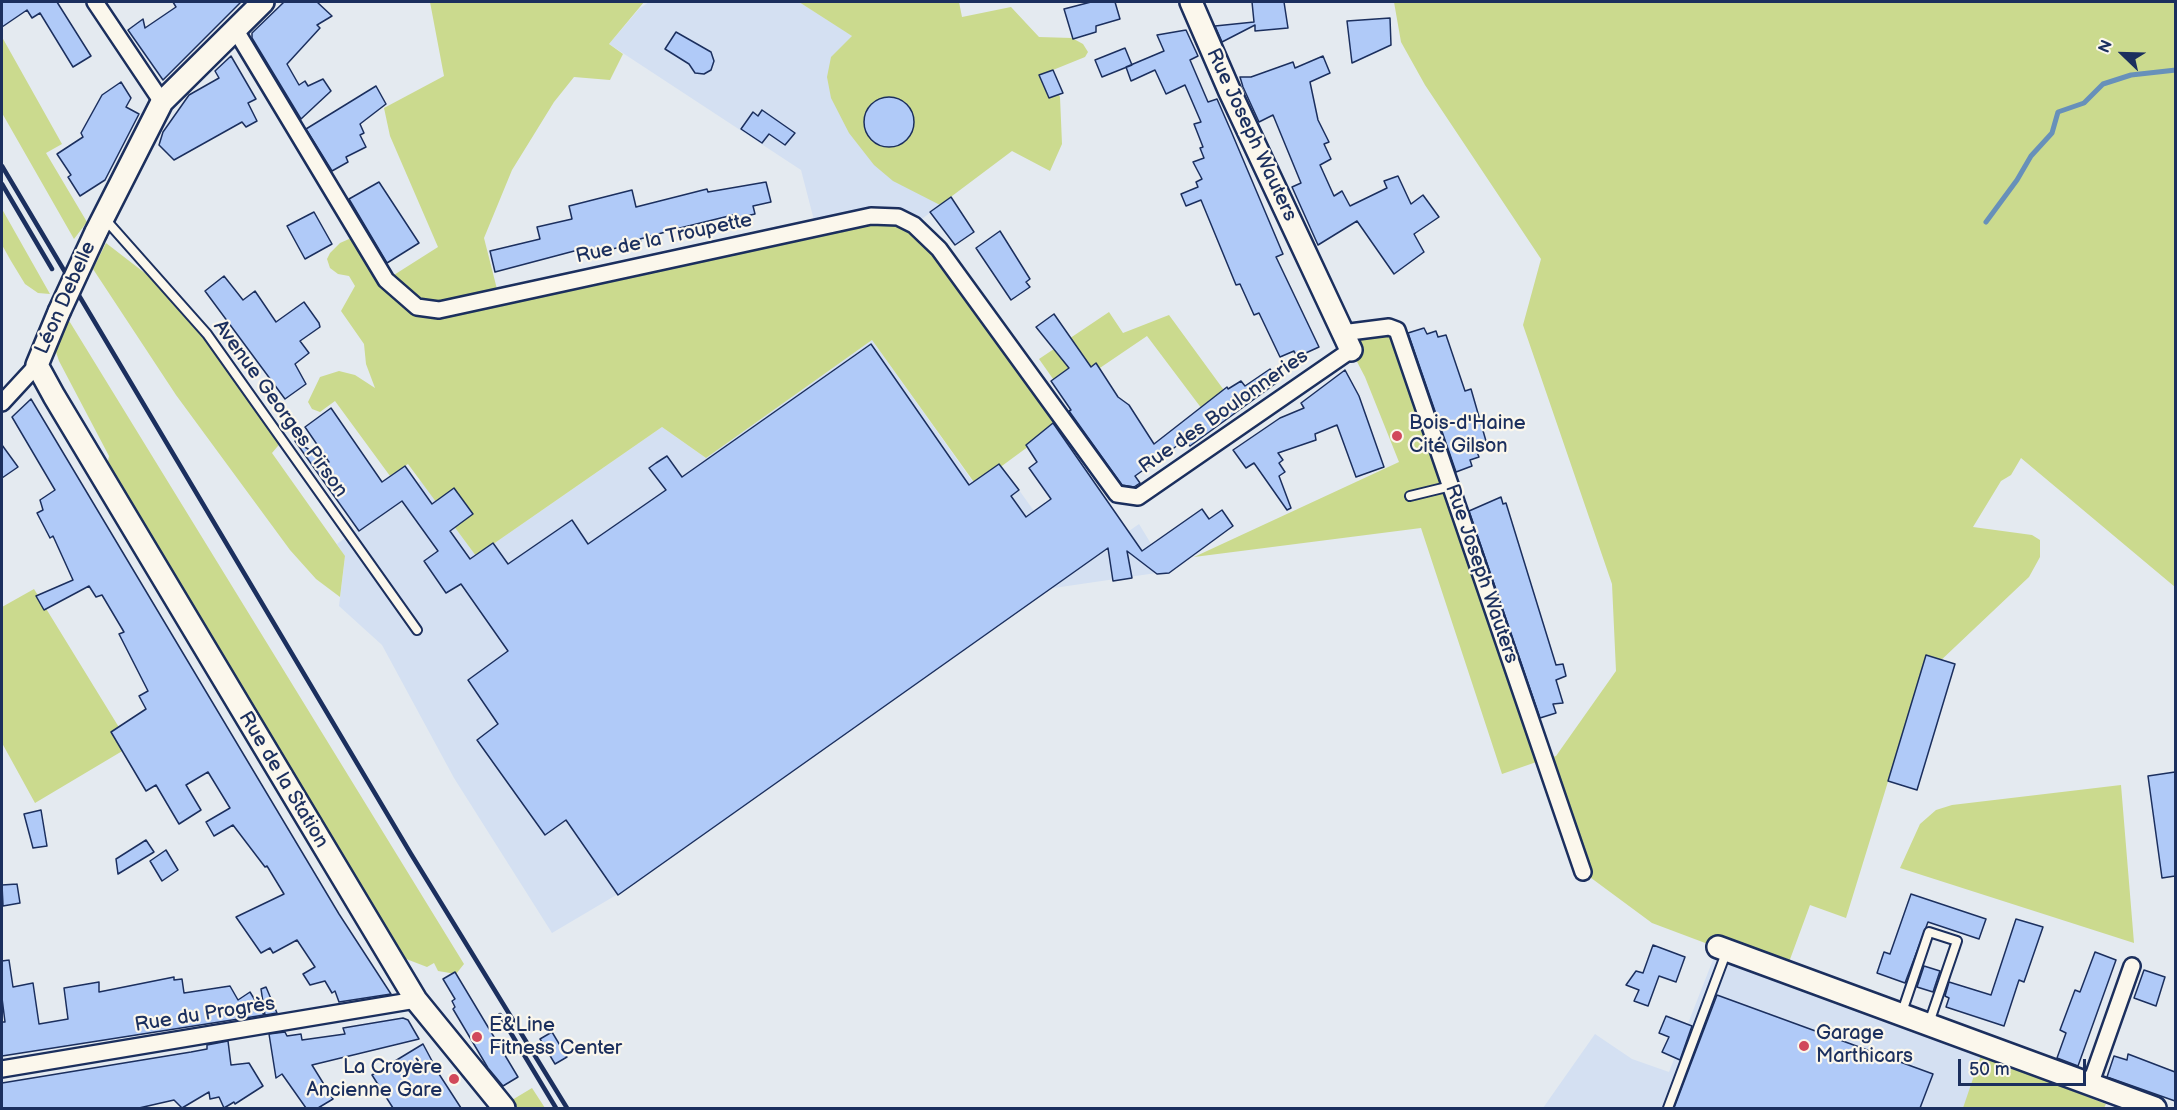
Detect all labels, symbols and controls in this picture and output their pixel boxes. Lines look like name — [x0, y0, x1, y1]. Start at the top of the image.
north arrow — [2093, 24, 2153, 84]
text: N — [2095, 38, 2117, 56]
street label: Rue Joseph Wauters — [1200, 45, 1302, 225]
street label: Rue de la Troupette — [574, 209, 754, 269]
street label: Léon Debelle — [30, 238, 102, 358]
street label: Avenue Georges Pirson — [208, 316, 352, 502]
street label: Rue des Boulonneries — [1135, 345, 1313, 479]
place label: Bois-d'Haine Cité Gilson — [1409, 412, 1526, 459]
marker: Bois-d'Haine Cité Gilson — [1390, 429, 1404, 443]
street label: Rue Joseph Wauters — [1439, 481, 1523, 667]
street label: Rue de la Station — [233, 707, 333, 853]
street label: Rue du Progrès — [133, 992, 277, 1038]
place label: E&Line Fitness Center — [489, 1014, 622, 1061]
place label: Garage Marthicars — [1816, 1022, 1913, 1069]
marker: E&Line Fitness Center — [470, 1030, 484, 1044]
marker: Garage Marthicars — [1797, 1039, 1811, 1053]
scale bar — [1961, 1047, 2088, 1085]
place label: La Croyère Ancienne Gare — [307, 1056, 442, 1103]
text: 50 m — [1969, 1059, 2010, 1080]
marker: La Croyère Ancienne Gare — [447, 1072, 461, 1086]

